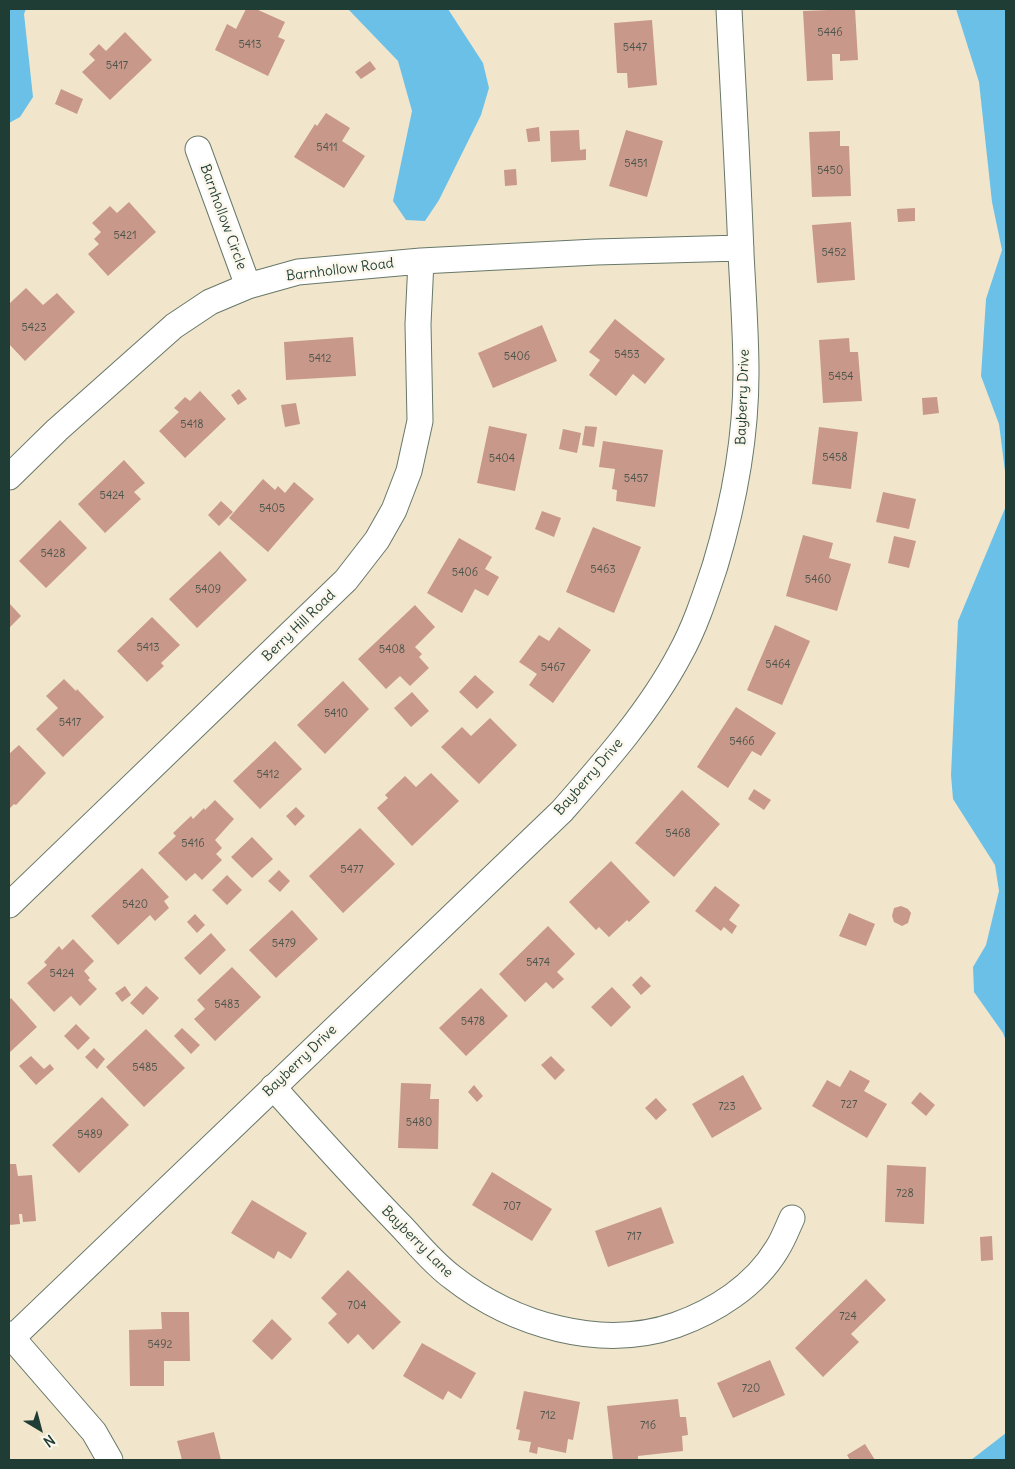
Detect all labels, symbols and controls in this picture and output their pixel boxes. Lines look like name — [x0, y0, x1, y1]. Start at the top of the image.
house number: 5446 — [817, 26, 843, 40]
house number: 5413 — [238, 38, 262, 52]
house number: 5447 — [623, 41, 647, 55]
house number: 5417 — [106, 59, 128, 73]
house number: 5411 — [316, 141, 338, 155]
house number: 5451 — [624, 157, 648, 171]
street label: Barnhollow Circle — [196, 162, 250, 272]
house number: 5450 — [817, 164, 843, 178]
house number: 5421 — [113, 229, 137, 243]
house number: 5452 — [821, 246, 847, 260]
street label: Barnhollow Road — [285, 255, 395, 285]
house number: 5423 — [22, 321, 46, 335]
house number: 5453 — [614, 348, 640, 362]
street label: Bayberry Drive — [733, 349, 753, 445]
house number: 5406 — [504, 350, 530, 364]
house number: 5412 — [309, 352, 331, 366]
house number: 5454 — [828, 370, 854, 384]
house number: 5418 — [180, 418, 204, 432]
house number: 5458 — [822, 451, 848, 465]
house number: 5404 — [489, 452, 515, 466]
house number: 5457 — [624, 472, 648, 486]
house number: 5424 — [100, 489, 124, 503]
house number: 5405 — [259, 502, 285, 516]
house number: 5428 — [40, 547, 66, 561]
house number: 5463 — [590, 563, 616, 577]
house number: 5406 — [452, 566, 478, 580]
house number: 5460 — [805, 573, 831, 587]
house number: 5409 — [195, 583, 221, 597]
street label: Berry Hill Road — [259, 587, 339, 665]
house number: 5413 — [136, 641, 160, 655]
house number: 5408 — [379, 643, 405, 657]
house number: 5464 — [765, 658, 791, 672]
house number: 5467 — [541, 661, 565, 675]
house number: 5410 — [324, 707, 348, 721]
house number: 5417 — [59, 716, 81, 730]
street label: Bayberry Drive — [551, 735, 627, 819]
house number: 5466 — [729, 735, 755, 749]
house number: 5412 — [257, 768, 279, 782]
house number: 5468 — [665, 827, 691, 841]
house number: 5416 — [181, 837, 205, 851]
house number: 5477 — [340, 863, 364, 877]
house number: 5420 — [122, 898, 148, 912]
house number: 5479 — [272, 937, 296, 951]
house number: 5474 — [526, 956, 550, 970]
house number: 5424 — [50, 967, 74, 981]
house number: 5483 — [214, 998, 240, 1012]
house number: 5478 — [461, 1015, 485, 1029]
street label: Bayberry Drive — [260, 1022, 340, 1100]
house number: 5485 — [132, 1061, 158, 1075]
house number: 727 — [841, 1098, 857, 1112]
house number: 723 — [718, 1100, 736, 1114]
house number: 5480 — [406, 1116, 432, 1130]
house number: 5489 — [77, 1128, 103, 1142]
house number: 728 — [896, 1187, 914, 1201]
house number: 707 — [503, 1200, 521, 1214]
street label: Bayberry Lane — [378, 1203, 456, 1281]
house number: 717 — [626, 1230, 642, 1244]
house number: 704 — [348, 1299, 366, 1313]
house number: 724 — [839, 1310, 857, 1324]
house number: 5492 — [147, 1338, 173, 1352]
house number: 720 — [742, 1382, 760, 1396]
north arrow — [15, 1404, 65, 1454]
house number: 712 — [540, 1409, 556, 1423]
house number: 716 — [640, 1419, 656, 1433]
text: N — [40, 1431, 58, 1451]

